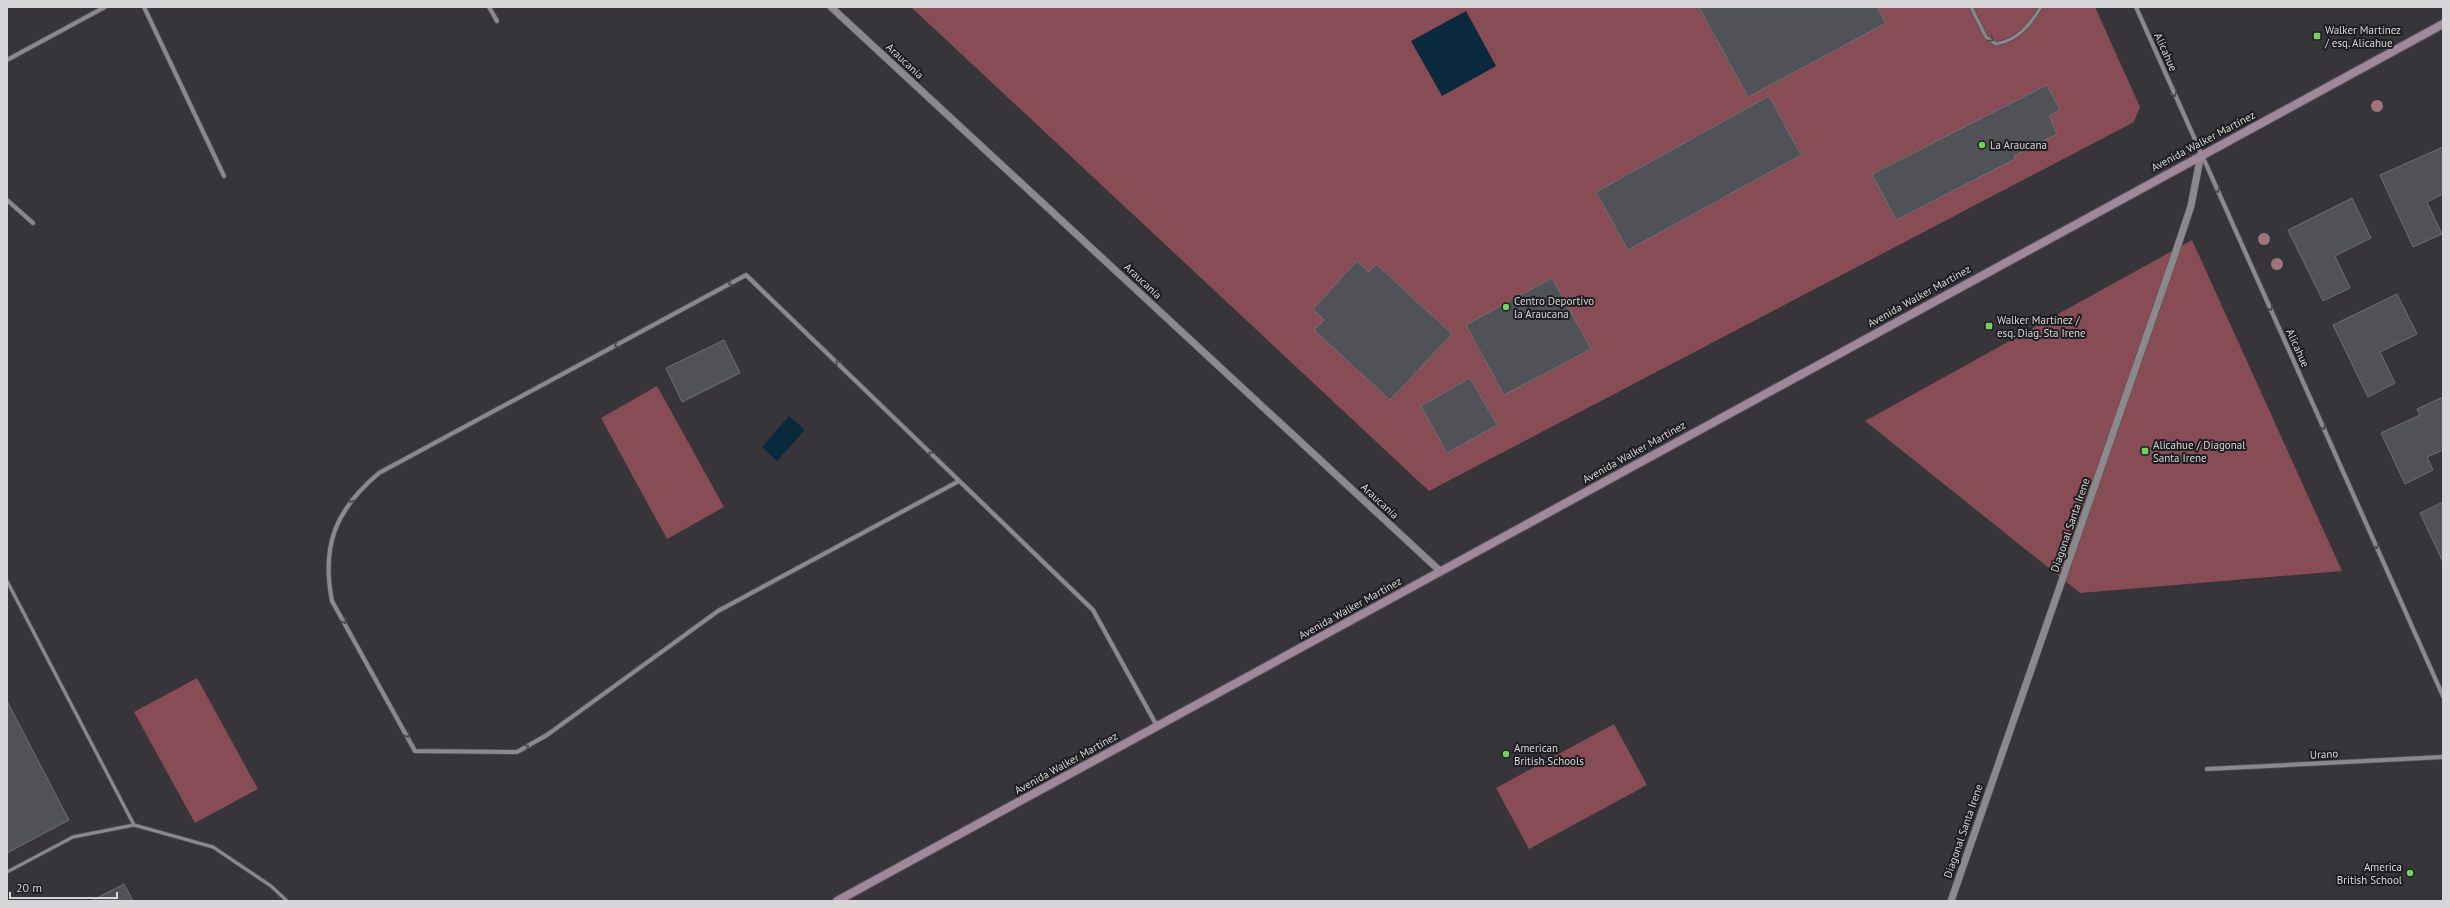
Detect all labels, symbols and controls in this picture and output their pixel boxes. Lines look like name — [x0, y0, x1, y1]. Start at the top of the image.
place label: Walker Martínez / esq. Alicahue — [2324, 23, 2401, 50]
street label: Alicahue — [2151, 31, 2181, 74]
marker: Walker Martínez / esq. Alicahue — [2312, 31, 2322, 41]
one-way arrow — [1987, 34, 1994, 41]
street label: Araucanía — [883, 40, 927, 82]
one-way arrow — [2170, 90, 2178, 97]
street label: Avenida Walker Martínez — [2149, 108, 2258, 174]
place label: La Araucana — [1990, 138, 2047, 152]
marker: La Araucana — [1977, 140, 1987, 150]
one-way arrow — [2212, 185, 2220, 193]
street label: Araucanía — [1121, 260, 1165, 302]
street label: Avenida Walker Martínez — [1865, 262, 1973, 330]
one-way arrow — [728, 279, 736, 286]
place label: Centro Deportivo la Araucana — [1514, 294, 1594, 321]
marker: Centro Deportivo la Araucana — [1501, 302, 1511, 312]
one-way arrow — [2265, 304, 2273, 312]
place label: Walker Martínez / esq. Diag. Sta Irene — [1997, 313, 2086, 340]
marker: Walker Martínez / esq. Diag. Sta Irene — [1984, 321, 1994, 331]
street label: Alicahue — [2283, 327, 2313, 370]
one-way arrow — [614, 340, 621, 348]
one-way arrow — [835, 361, 843, 368]
street label: Avenida Walker Martínez — [1580, 418, 1688, 486]
one-way arrow — [2318, 423, 2326, 431]
place label: Alicahue / Diagonal Santa Irene — [2153, 438, 2246, 465]
marker: Alicahue / Diagonal Santa Irene — [2140, 446, 2150, 456]
one-way arrow — [928, 451, 936, 459]
street label: Diagonal Santa Irene — [2047, 476, 2093, 574]
street label: Araucanía — [1358, 480, 1402, 522]
one-way arrow — [349, 496, 356, 503]
one-way arrow — [2371, 542, 2379, 549]
street label: Avenida Walker Martínez — [1296, 574, 1404, 642]
one-way arrow — [339, 617, 346, 624]
street label: Avenida Walker Martínez — [1012, 729, 1120, 797]
one-way arrow — [402, 731, 409, 738]
place label: American British Schools — [1514, 741, 1584, 768]
one-way arrow — [522, 744, 529, 752]
street label: Urano — [2310, 746, 2339, 762]
marker: American British Schools — [1501, 749, 1511, 759]
street label: Diagonal Santa Irene — [1940, 782, 1986, 880]
place label: America British School — [2337, 860, 2403, 887]
marker: America British School — [2405, 868, 2415, 878]
scale bar — [10, 874, 117, 900]
text: 20 m — [16, 880, 42, 895]

